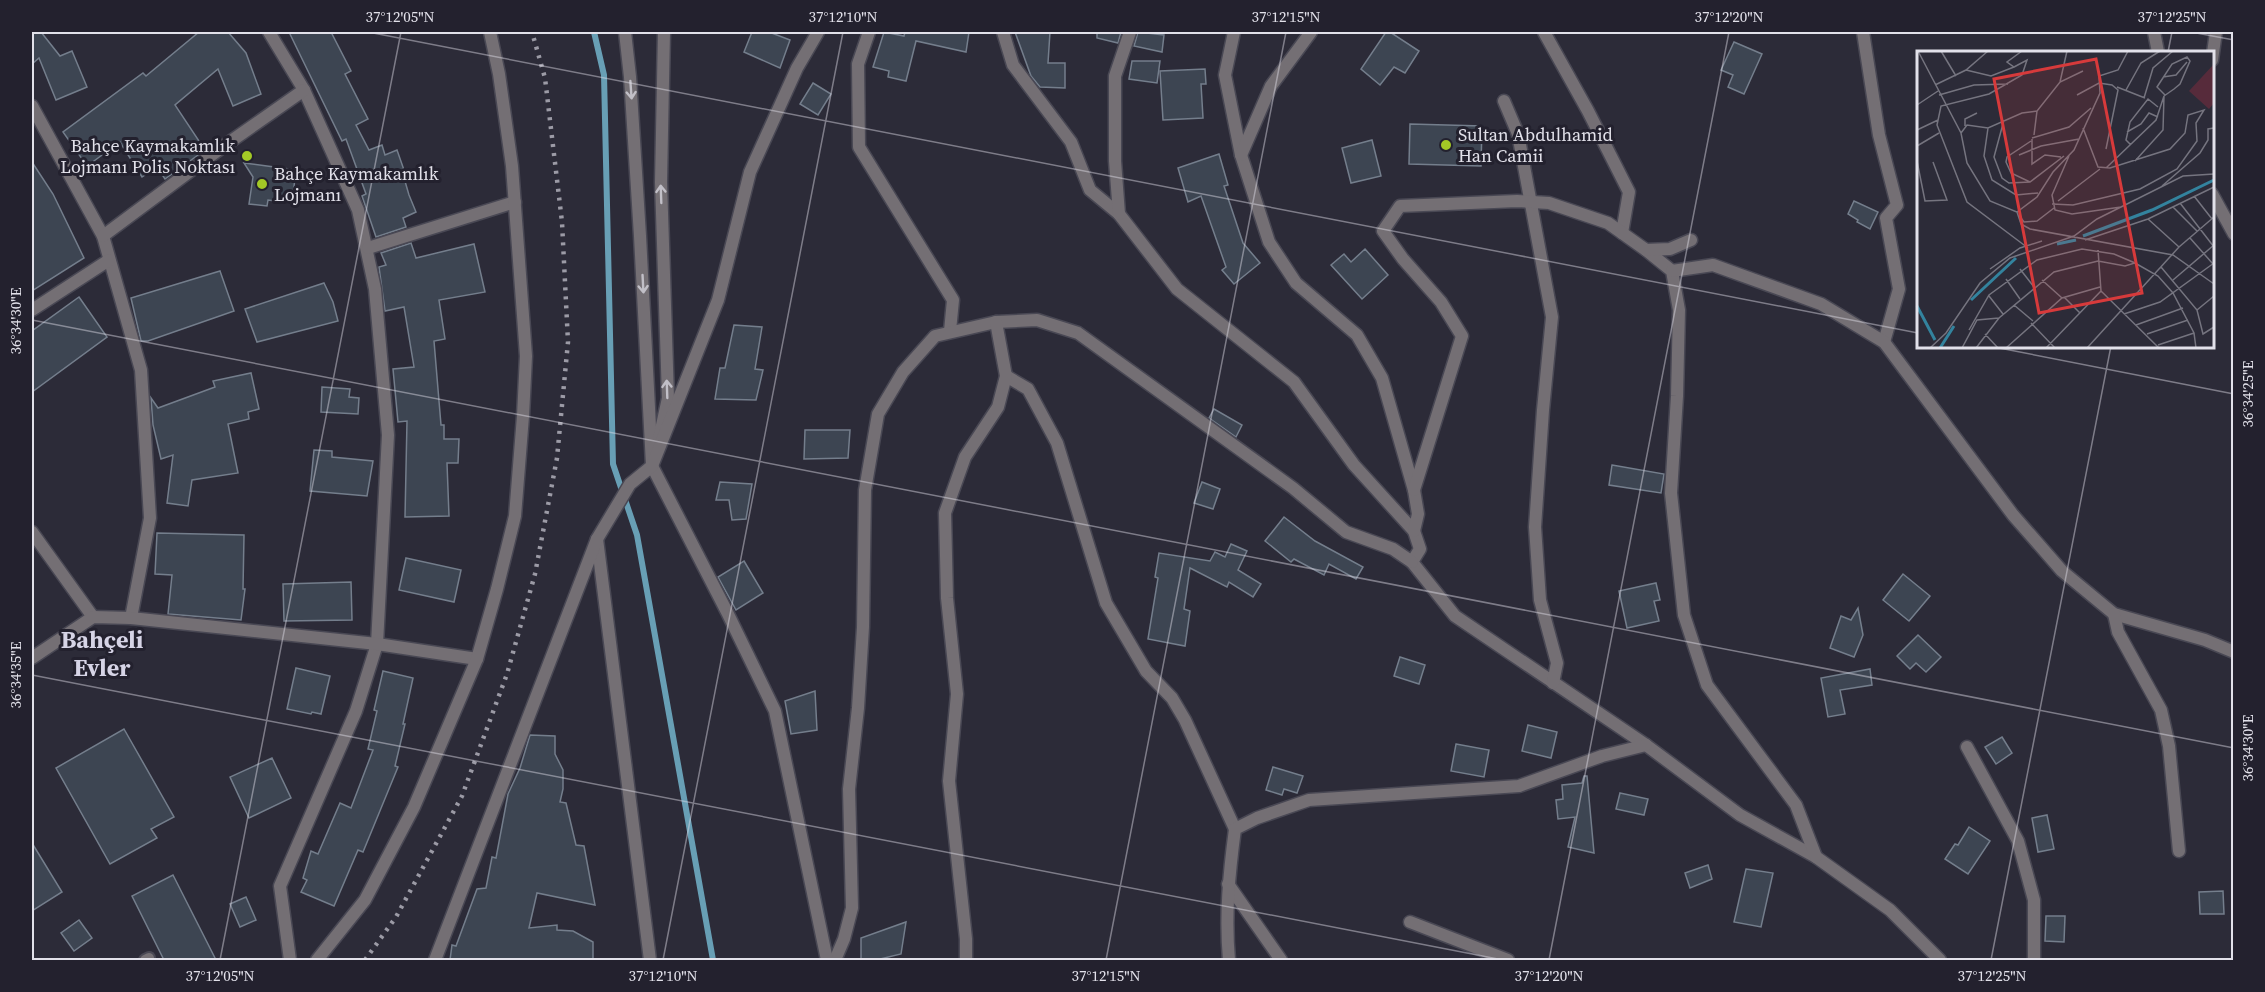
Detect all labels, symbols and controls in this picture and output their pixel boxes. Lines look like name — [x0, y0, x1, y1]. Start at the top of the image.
text: 37°12'05"N — [365, 6, 435, 27]
text: 37°12'10"N — [808, 6, 878, 27]
text: 37°12'15"N — [1251, 6, 1321, 27]
text: 37°12'20"N — [1694, 6, 1764, 27]
text: 37°12'25"N — [2137, 6, 2207, 27]
inset map — [1917, 51, 2214, 348]
one-way arrow — [626, 79, 637, 99]
place label: Sultan Abdulhamid Han Camii — [1458, 122, 1613, 168]
place label: Bahçe Kaymakamlık Lojmanı Polis Noktası — [60, 133, 235, 179]
marker: Sultan Abdulhamid Han Camii — [1439, 138, 1453, 152]
marker: Bahçe Kaymakamlık Lojmanı Polis Noktası — [240, 149, 254, 163]
place label: Bahçe Kaymakamlık Lojmanı — [274, 161, 439, 207]
marker: Bahçe Kaymakamlık Lojmanı — [255, 177, 269, 191]
one-way arrow — [655, 184, 667, 204]
one-way arrow — [638, 274, 649, 294]
text: 36°34'30"E — [5, 287, 26, 355]
text: 36°34'25"E — [2237, 360, 2258, 428]
one-way arrow — [662, 379, 673, 399]
district label: Bahçeli Evler — [61, 623, 144, 684]
text: 36°34'35"E — [5, 641, 26, 709]
text: 36°34'30"E — [2237, 714, 2258, 782]
text: 37°12'05"N — [185, 965, 255, 986]
text: 37°12'10"N — [628, 965, 698, 986]
text: 37°12'15"N — [1071, 965, 1141, 986]
text: 37°12'20"N — [1514, 965, 1584, 986]
text: 37°12'25"N — [1957, 965, 2027, 986]

